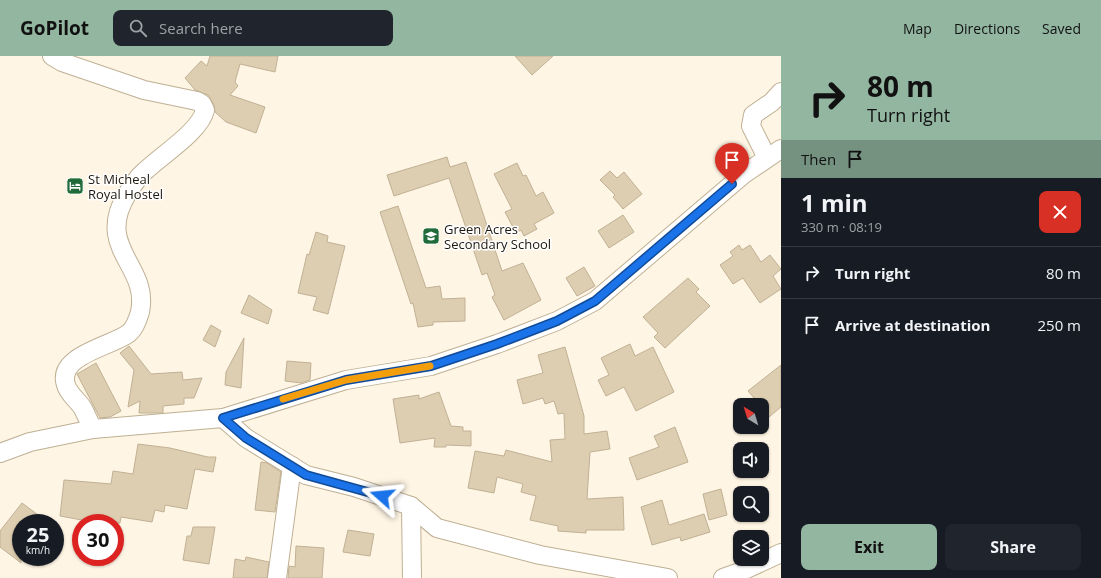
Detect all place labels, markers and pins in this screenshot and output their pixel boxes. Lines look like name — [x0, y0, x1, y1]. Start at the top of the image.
pin — [715, 143, 749, 184]
place label: St Micheal Royal Hostel — [88, 170, 163, 203]
hotel icon: St Micheal Royal Hostel — [65, 176, 85, 196]
place label: Green Acres Secondary School — [444, 220, 551, 253]
school or university icon: Green Acres Secondary School — [421, 226, 441, 246]

